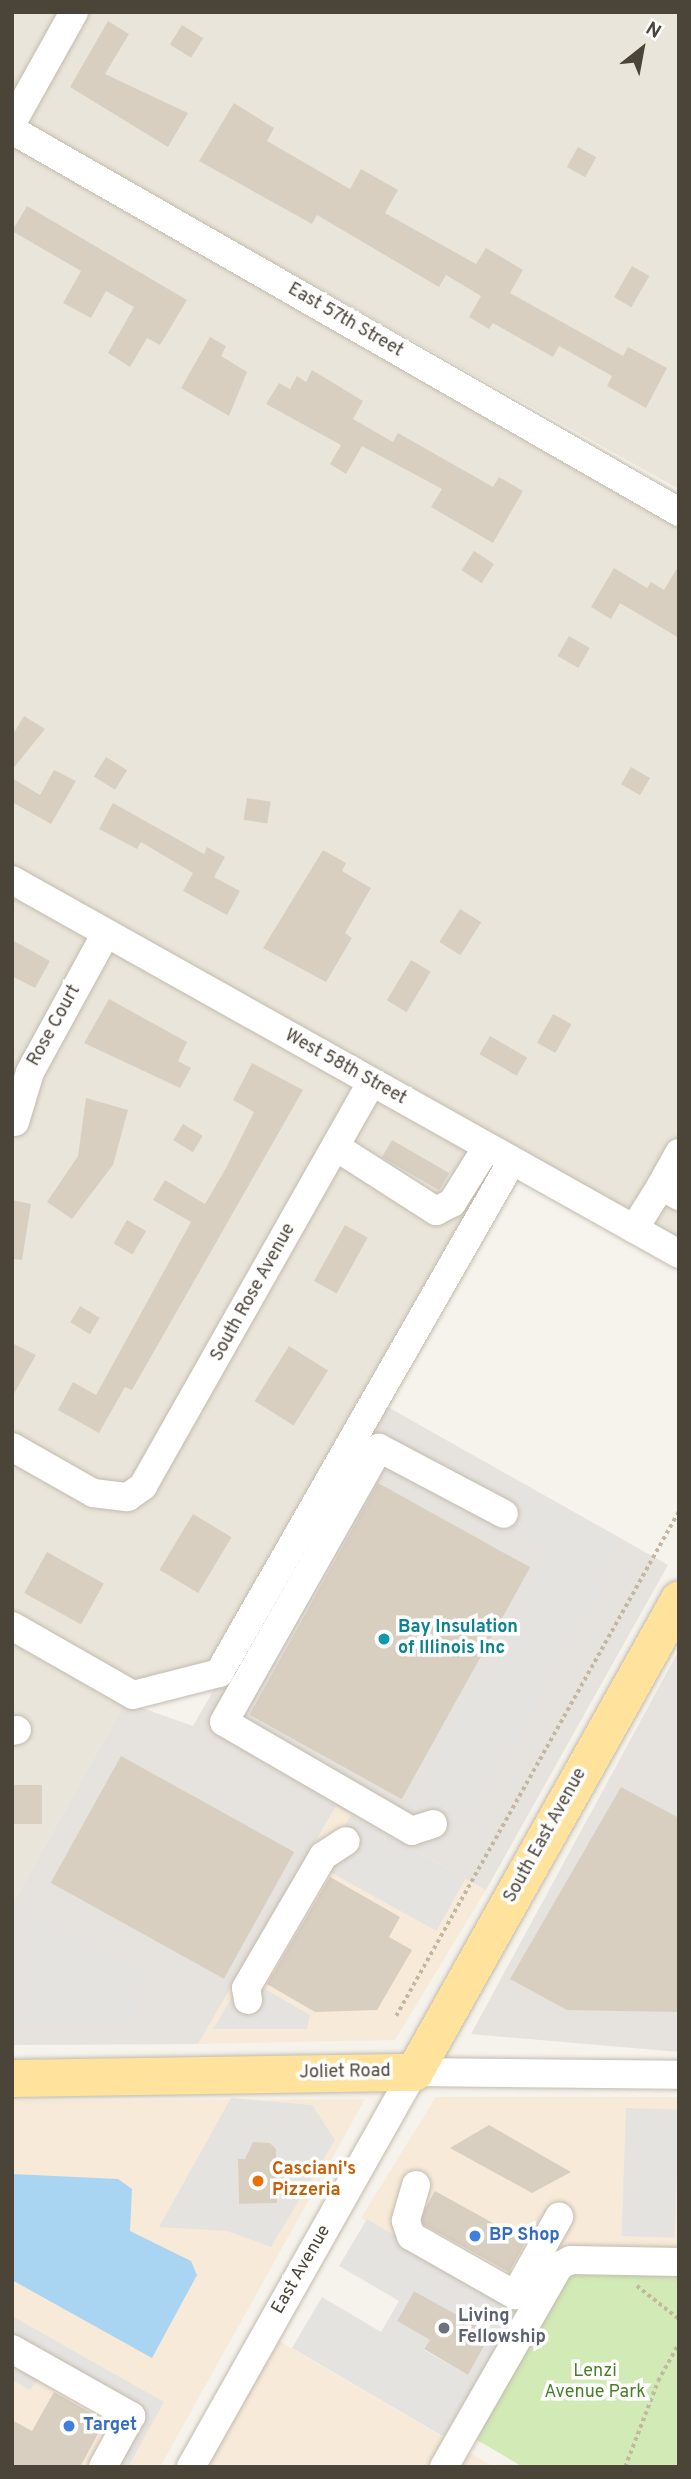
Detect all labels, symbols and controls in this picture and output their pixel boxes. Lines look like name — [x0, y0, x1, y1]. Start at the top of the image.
north arrow — [607, 14, 677, 84]
text: N — [641, 17, 665, 45]
street label: East 57th Street — [283, 279, 407, 363]
street label: Rose Court — [24, 982, 86, 1070]
street label: West 58th Street — [280, 1026, 410, 1110]
street label: South Rose Avenue — [207, 1220, 301, 1366]
place label: Bay Insulation of Illinois Inc — [398, 1618, 518, 1660]
marker: Bay Insulation of Illinois Inc — [376, 1631, 392, 1647]
street label: South East Avenue — [500, 1765, 592, 1907]
street label: Joliet Road — [299, 2061, 391, 2085]
place label: Casciani's Pizzeria — [272, 2160, 356, 2202]
marker: Casciani's Pizzeria — [250, 2173, 266, 2189]
street label: East Avenue — [268, 2221, 336, 2319]
place label: BP Shop — [489, 2225, 560, 2247]
marker: BP Shop — [467, 2228, 483, 2244]
place label: Living Fellowship — [458, 2307, 546, 2350]
marker: Living Fellowship — [436, 2320, 452, 2336]
park label: Lenzi Avenue Park — [544, 2362, 646, 2404]
place label: Target — [83, 2415, 137, 2437]
marker: Target — [61, 2418, 77, 2434]

